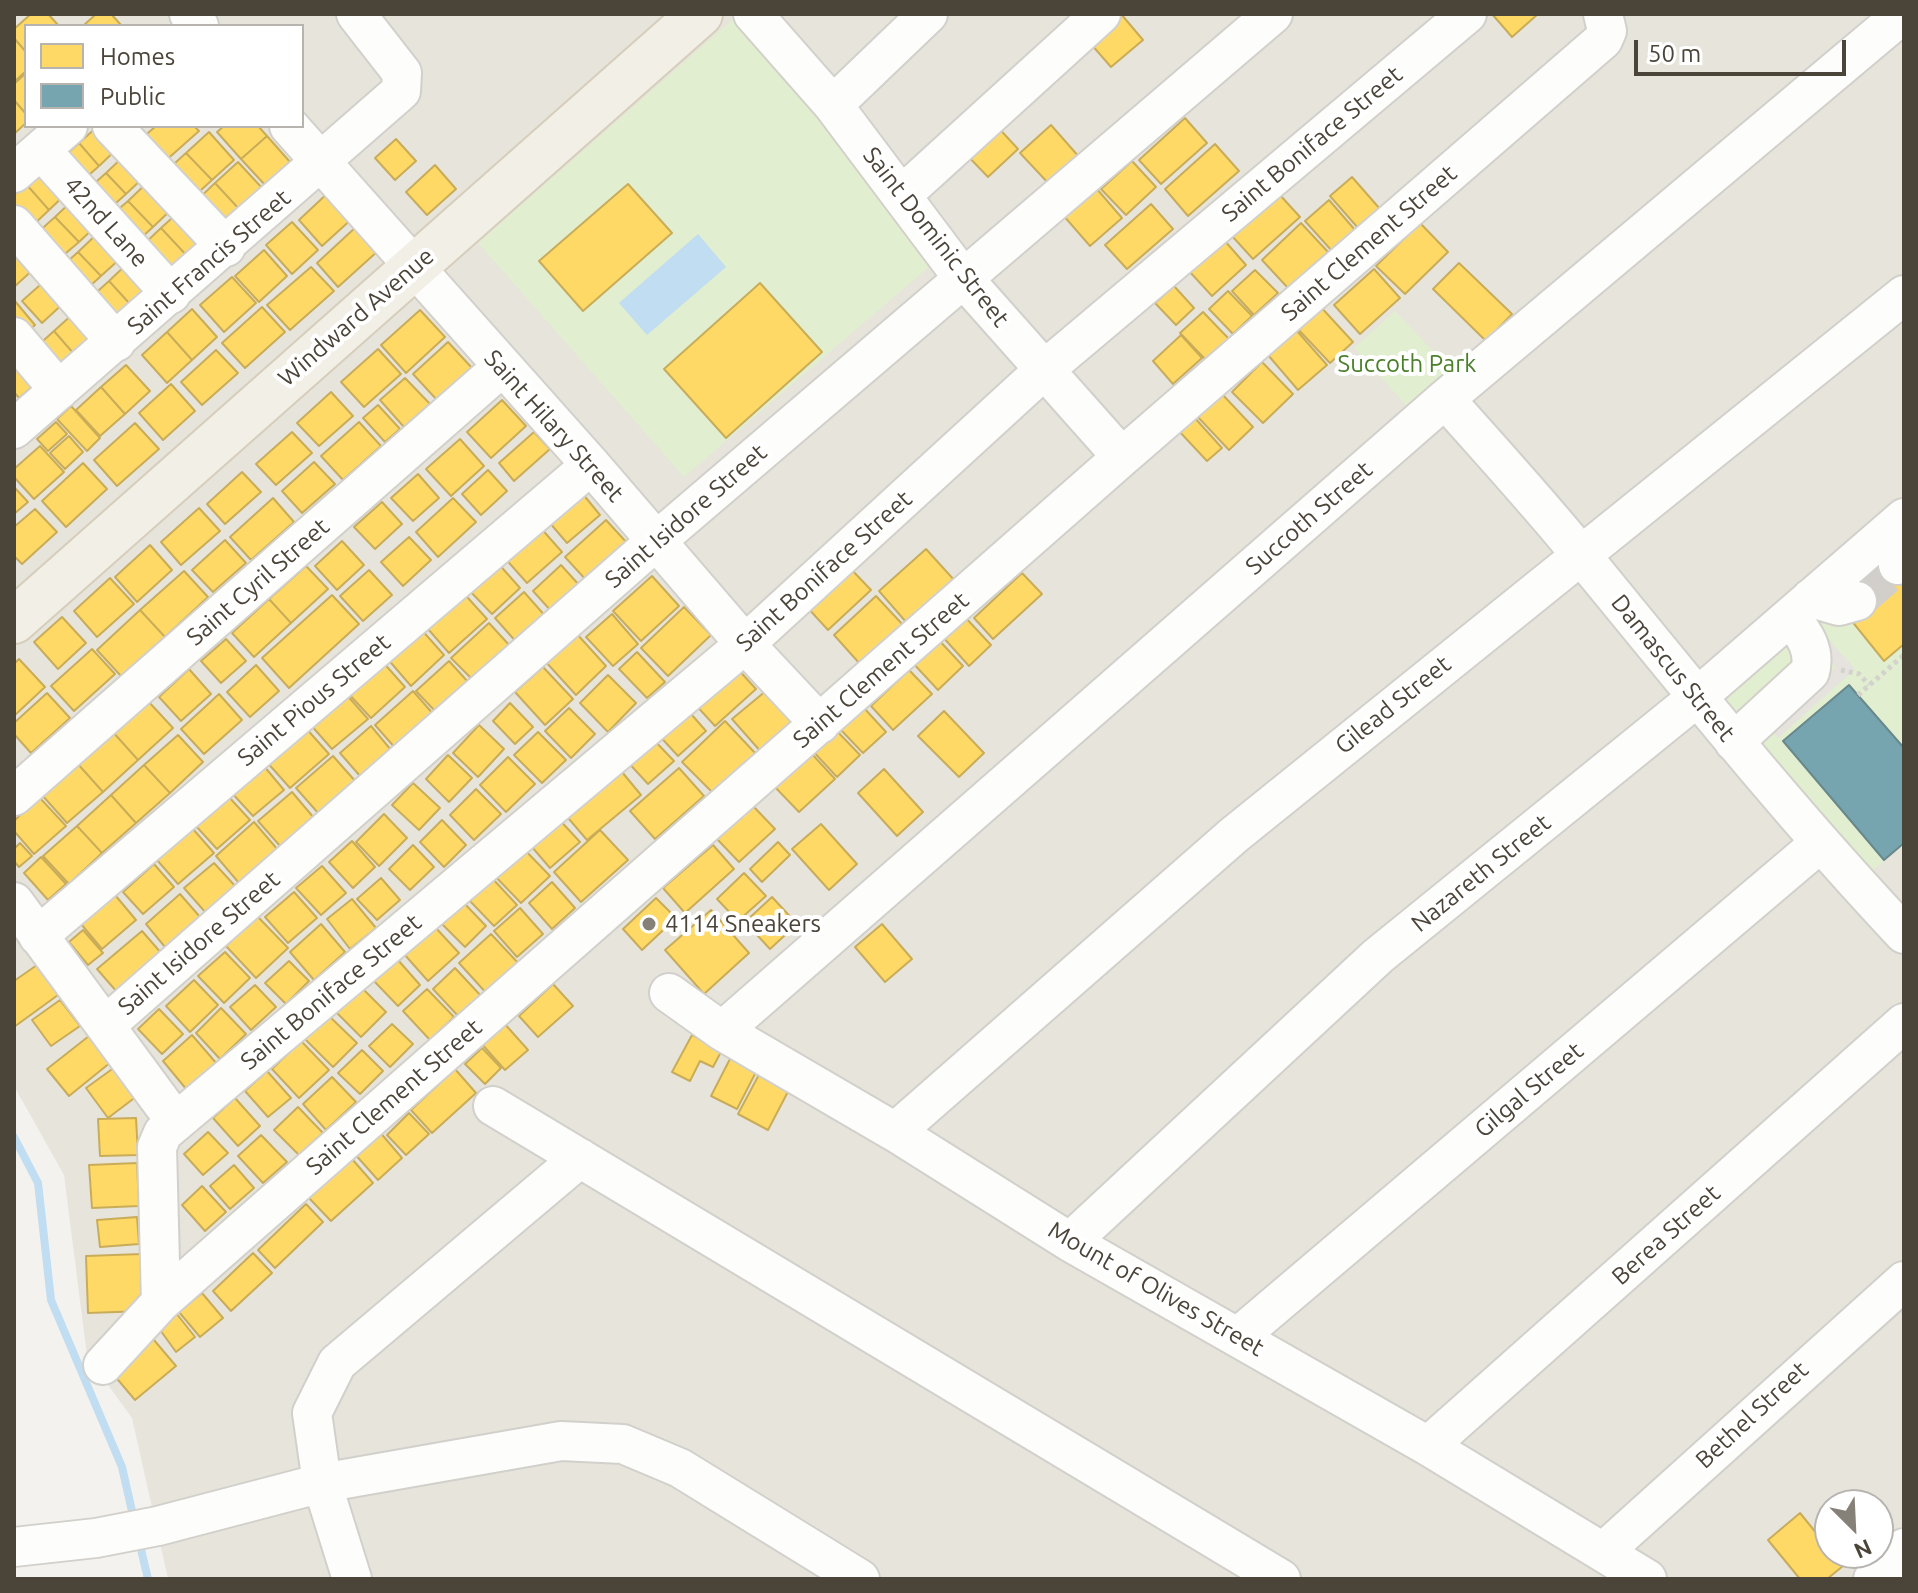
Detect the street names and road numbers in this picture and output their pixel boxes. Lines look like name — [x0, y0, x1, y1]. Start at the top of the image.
street label: Saint Boniface Street — [1216, 60, 1408, 228]
street label: Saint Dominic Street — [857, 141, 1015, 333]
street label: Saint Clement Street — [1275, 159, 1463, 327]
street label: 42nd Lane — [58, 171, 154, 273]
street label: Saint Francis Street — [122, 183, 296, 341]
street label: Windward Avenue — [272, 242, 440, 392]
street label: Saint Hilary Street — [478, 344, 630, 508]
street label: Saint Isidore Street — [599, 438, 773, 594]
street label: Succoth Street — [1240, 455, 1378, 581]
street label: Saint Boniface Street — [730, 485, 918, 657]
street label: Saint Cyril Street — [181, 512, 335, 652]
street label: Saint Clement Street — [787, 586, 975, 754]
street label: Damascus Street — [1605, 589, 1741, 747]
street label: Saint Pious Street — [232, 628, 396, 772]
street label: Gilead Street — [1329, 650, 1457, 760]
street label: Nazareth Street — [1406, 808, 1556, 938]
street label: Saint Isidore Street — [112, 865, 286, 1021]
street label: Saint Boniface Street — [235, 908, 427, 1076]
street label: Saint Clement Street — [300, 1013, 488, 1181]
street label: Gilgal Street — [1469, 1036, 1589, 1144]
street label: Berea Street — [1606, 1179, 1726, 1291]
street label: Mount of Olives Street — [1043, 1215, 1269, 1363]
street label: Bethel Street — [1690, 1355, 1814, 1475]

